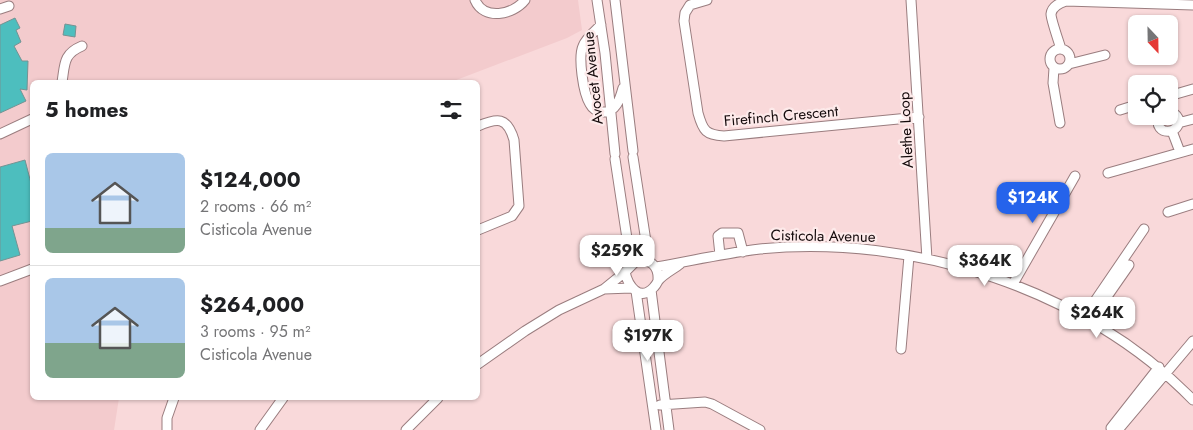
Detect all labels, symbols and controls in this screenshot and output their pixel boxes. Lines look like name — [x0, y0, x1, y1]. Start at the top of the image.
north arrow — [1128, 15, 1178, 65]
map controls — [1128, 15, 1178, 125]
street label: Avocet Avenue — [577, 30, 609, 126]
button: locate — [1128, 75, 1178, 125]
street label: Alethe Loop — [893, 91, 919, 169]
text: 5 homes — [45, 95, 128, 125]
icon: filters — [437, 96, 465, 124]
street label: Firefinch Crescent — [723, 100, 840, 132]
text: $124,000 — [200, 165, 301, 195]
icon: home — [85, 173, 145, 233]
pin: $124K — [998, 182, 1068, 224]
text: $124K — [1008, 186, 1058, 209]
text: 2 rooms · 66 m² — [200, 195, 311, 218]
text: Cisticola Avenue — [200, 218, 312, 241]
street label: Cisticola Avenue — [770, 224, 876, 248]
pin: $259K — [582, 234, 652, 277]
text: $259K — [591, 239, 643, 262]
pin: $364K — [950, 244, 1020, 287]
text: $364K — [959, 249, 1011, 272]
text: $264,000 — [200, 290, 304, 320]
pin: $264K — [1062, 296, 1132, 339]
icon: home — [85, 298, 145, 358]
text: $264K — [1070, 301, 1124, 324]
text: 3 rooms · 95 m² — [200, 320, 311, 343]
pin: $197K — [613, 320, 683, 362]
text: $197K — [623, 324, 673, 347]
text: Cisticola Avenue — [200, 343, 312, 366]

